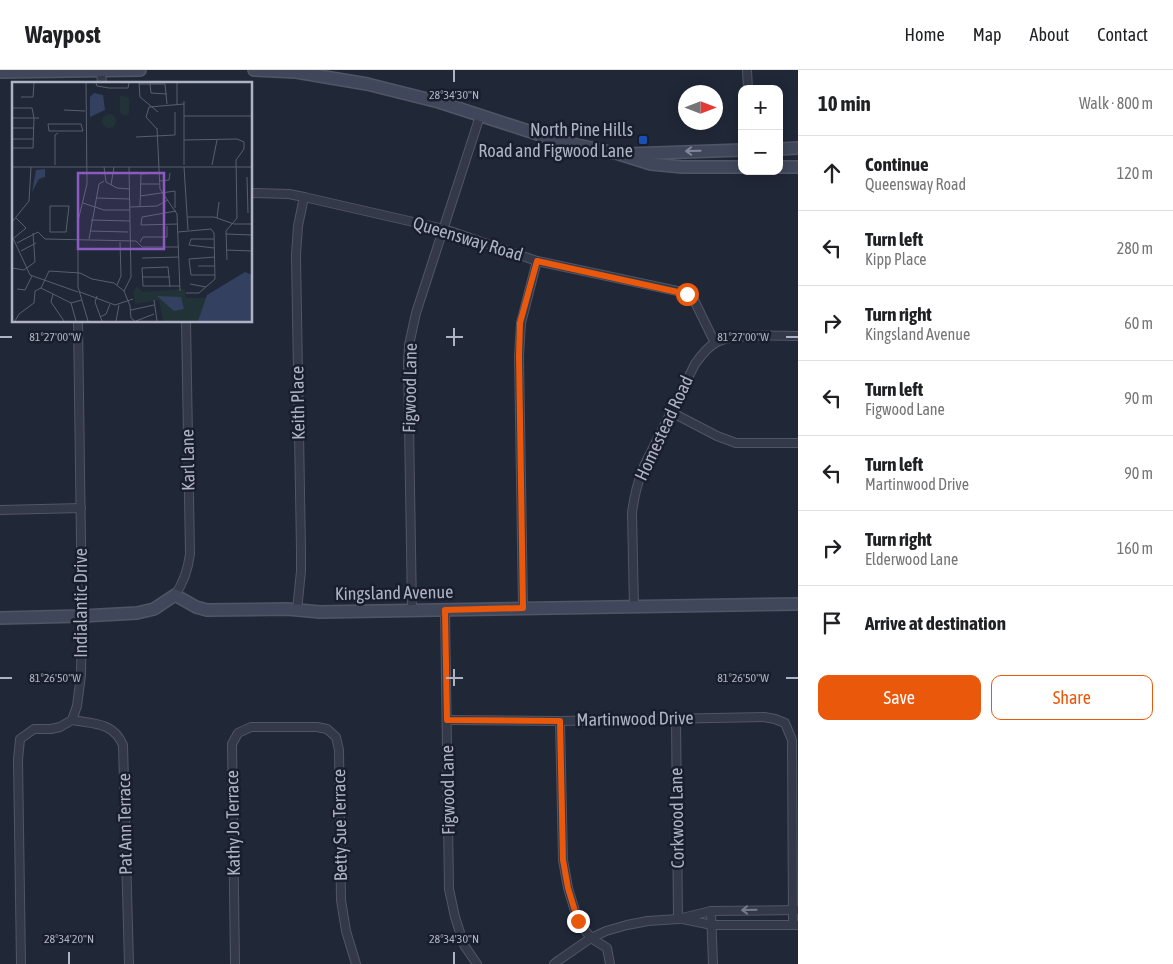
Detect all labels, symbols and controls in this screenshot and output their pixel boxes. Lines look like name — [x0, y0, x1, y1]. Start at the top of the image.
text: Waypost — [25, 21, 101, 48]
text: Home — [905, 24, 945, 45]
text: Map — [973, 24, 1002, 45]
text: About — [1030, 24, 1069, 45]
text: Contact — [1097, 24, 1148, 45]
inset map — [12, 82, 252, 322]
north arrow — [678, 85, 723, 130]
map controls — [738, 85, 783, 175]
button: + — [738, 85, 783, 130]
text: 28°34'30"N — [429, 88, 479, 102]
text: 10 min — [818, 91, 871, 115]
text: Walk · 800 m — [1079, 94, 1153, 112]
place label: North Pine Hills Road and Figwood Lane — [478, 119, 633, 161]
button: − — [738, 130, 783, 175]
marker: North Pine Hills Road and Figwood Lane — [637, 134, 649, 146]
one-way arrow — [685, 146, 701, 155]
text: Continue — [865, 153, 929, 175]
icon: ahead — [818, 159, 846, 187]
text: 120 m — [1117, 164, 1153, 182]
text: Queensway Road — [865, 175, 966, 193]
street label: Queensway Road — [411, 212, 526, 265]
text: Turn left — [865, 228, 923, 250]
icon: left — [818, 234, 846, 262]
text: 280 m — [1117, 239, 1153, 257]
text: Kipp Place — [865, 250, 927, 268]
route start — [676, 283, 699, 306]
text: Turn right — [865, 303, 932, 325]
icon: right — [818, 309, 846, 337]
text: 60 m — [1124, 314, 1153, 332]
text: Kingsland Avenue — [865, 325, 970, 343]
text: 81°27'00"W — [29, 330, 81, 344]
text: 81°27'00"W — [717, 330, 769, 344]
street label: Figwood Lane — [398, 343, 421, 433]
street label: Keith Place — [286, 366, 309, 440]
street label: Homestead Road — [630, 372, 697, 484]
text: Turn left — [865, 378, 923, 400]
icon: left — [818, 384, 846, 412]
text: 90 m — [1124, 389, 1153, 407]
text: Figwood Lane — [865, 400, 945, 418]
street label: Karl Lane — [176, 429, 199, 491]
text: Turn left — [865, 453, 923, 475]
icon: left — [818, 459, 846, 487]
text: 90 m — [1124, 464, 1153, 482]
text: Martinwood Drive — [865, 475, 969, 493]
text: Turn right — [865, 528, 932, 550]
icon: right — [818, 534, 846, 562]
text: 160 m — [1117, 539, 1153, 557]
street label: Indialantic Drive — [70, 548, 91, 658]
text: Elderwood Lane — [865, 550, 958, 568]
street label: Kingsland Avenue — [335, 581, 453, 604]
icon: arrive — [818, 609, 846, 637]
text: Arrive at destination — [865, 612, 1006, 634]
text: 81°26'50"W — [29, 671, 81, 685]
text: 81°26'50"W — [717, 671, 769, 685]
button: Save — [818, 675, 981, 720]
button: Share — [991, 675, 1153, 720]
street label: Martinwood Drive — [576, 707, 694, 730]
street label: Figwood Lane — [436, 745, 459, 835]
street label: Corkwood Lane — [665, 768, 688, 868]
street label: Betty Sue Terrace — [328, 769, 351, 881]
street label: Kathy Jo Terrace — [221, 770, 244, 876]
street label: Pat Ann Terrace — [113, 773, 136, 875]
one-way arrow — [742, 905, 758, 915]
route end — [567, 910, 590, 933]
text: 28°34'20"N — [44, 932, 94, 946]
text: 28°34'30"N — [429, 932, 479, 946]

